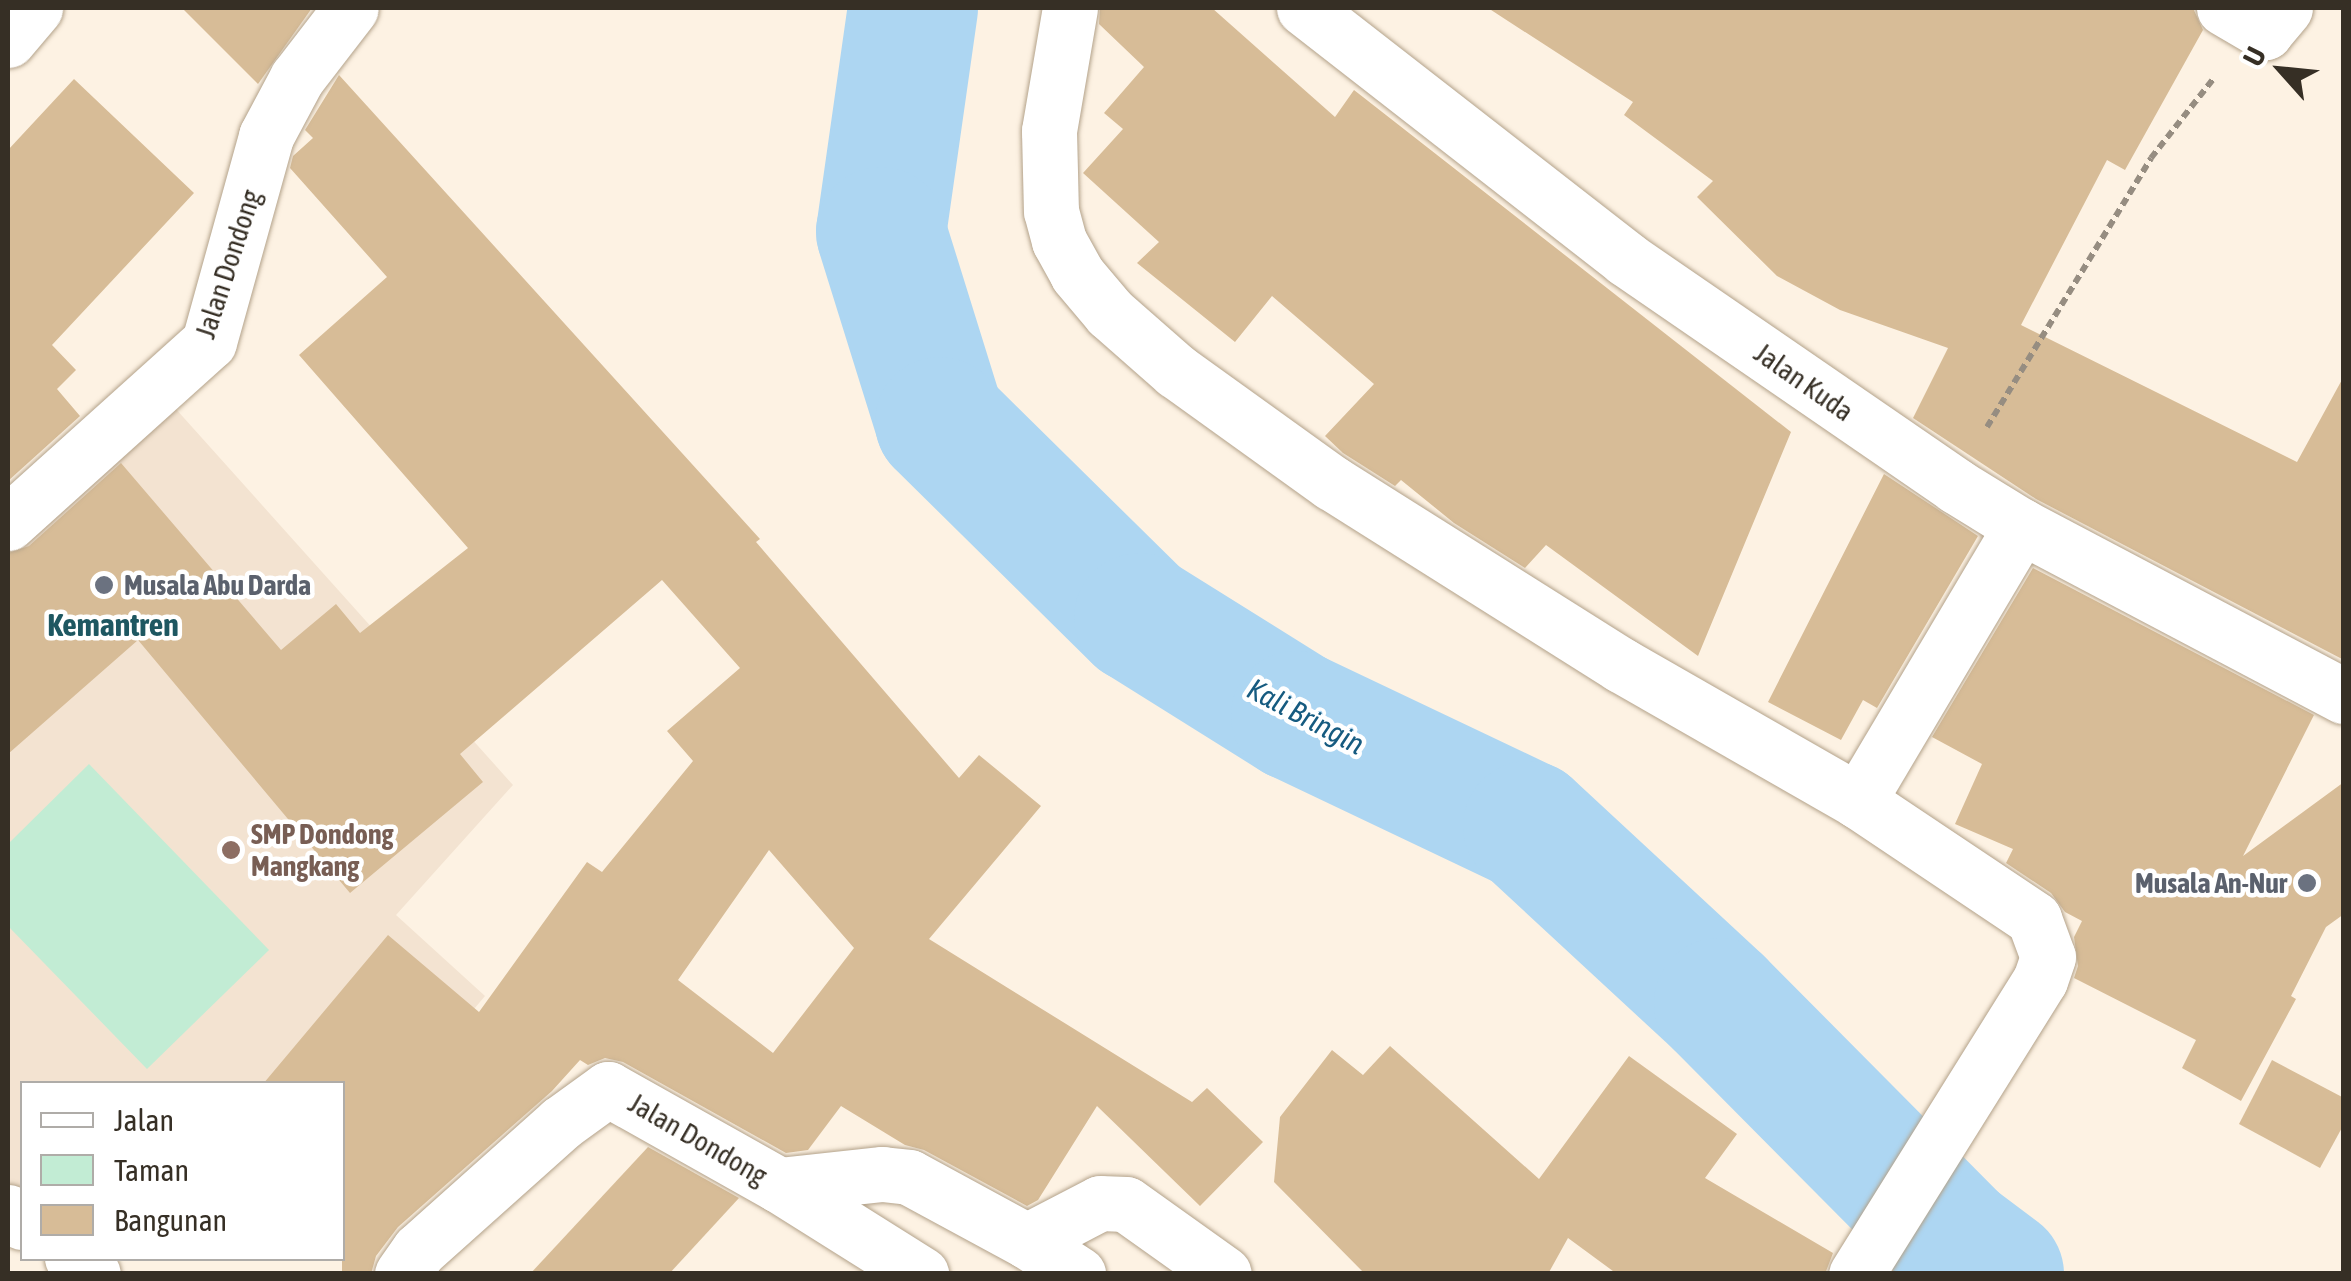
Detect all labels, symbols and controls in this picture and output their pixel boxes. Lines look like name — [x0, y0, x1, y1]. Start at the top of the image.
north arrow — [2231, 20, 2331, 120]
text: U — [2236, 42, 2272, 71]
street label: Jalan Dondong — [188, 185, 268, 343]
street label: Jalan Kuda — [1748, 336, 1860, 428]
place label: Musala Abu Darda — [124, 568, 311, 602]
marker: Musala Abu Darda — [93, 574, 115, 596]
district label: Kemantren — [47, 606, 179, 644]
water label: Kali Bringin — [1241, 670, 1371, 762]
place label: SMP Dondong Mangkang — [251, 817, 394, 883]
marker: SMP Dondong Mangkang — [220, 839, 242, 861]
place label: Musala An-Nur — [2135, 866, 2287, 900]
marker: Musala An-Nur — [2296, 872, 2318, 894]
legend — [20, 1081, 345, 1261]
street label: Jalan Dondong — [623, 1086, 773, 1192]
text: Jalan — [114, 1103, 174, 1137]
text: Taman — [114, 1153, 189, 1187]
text: Bangunan — [114, 1203, 227, 1237]

